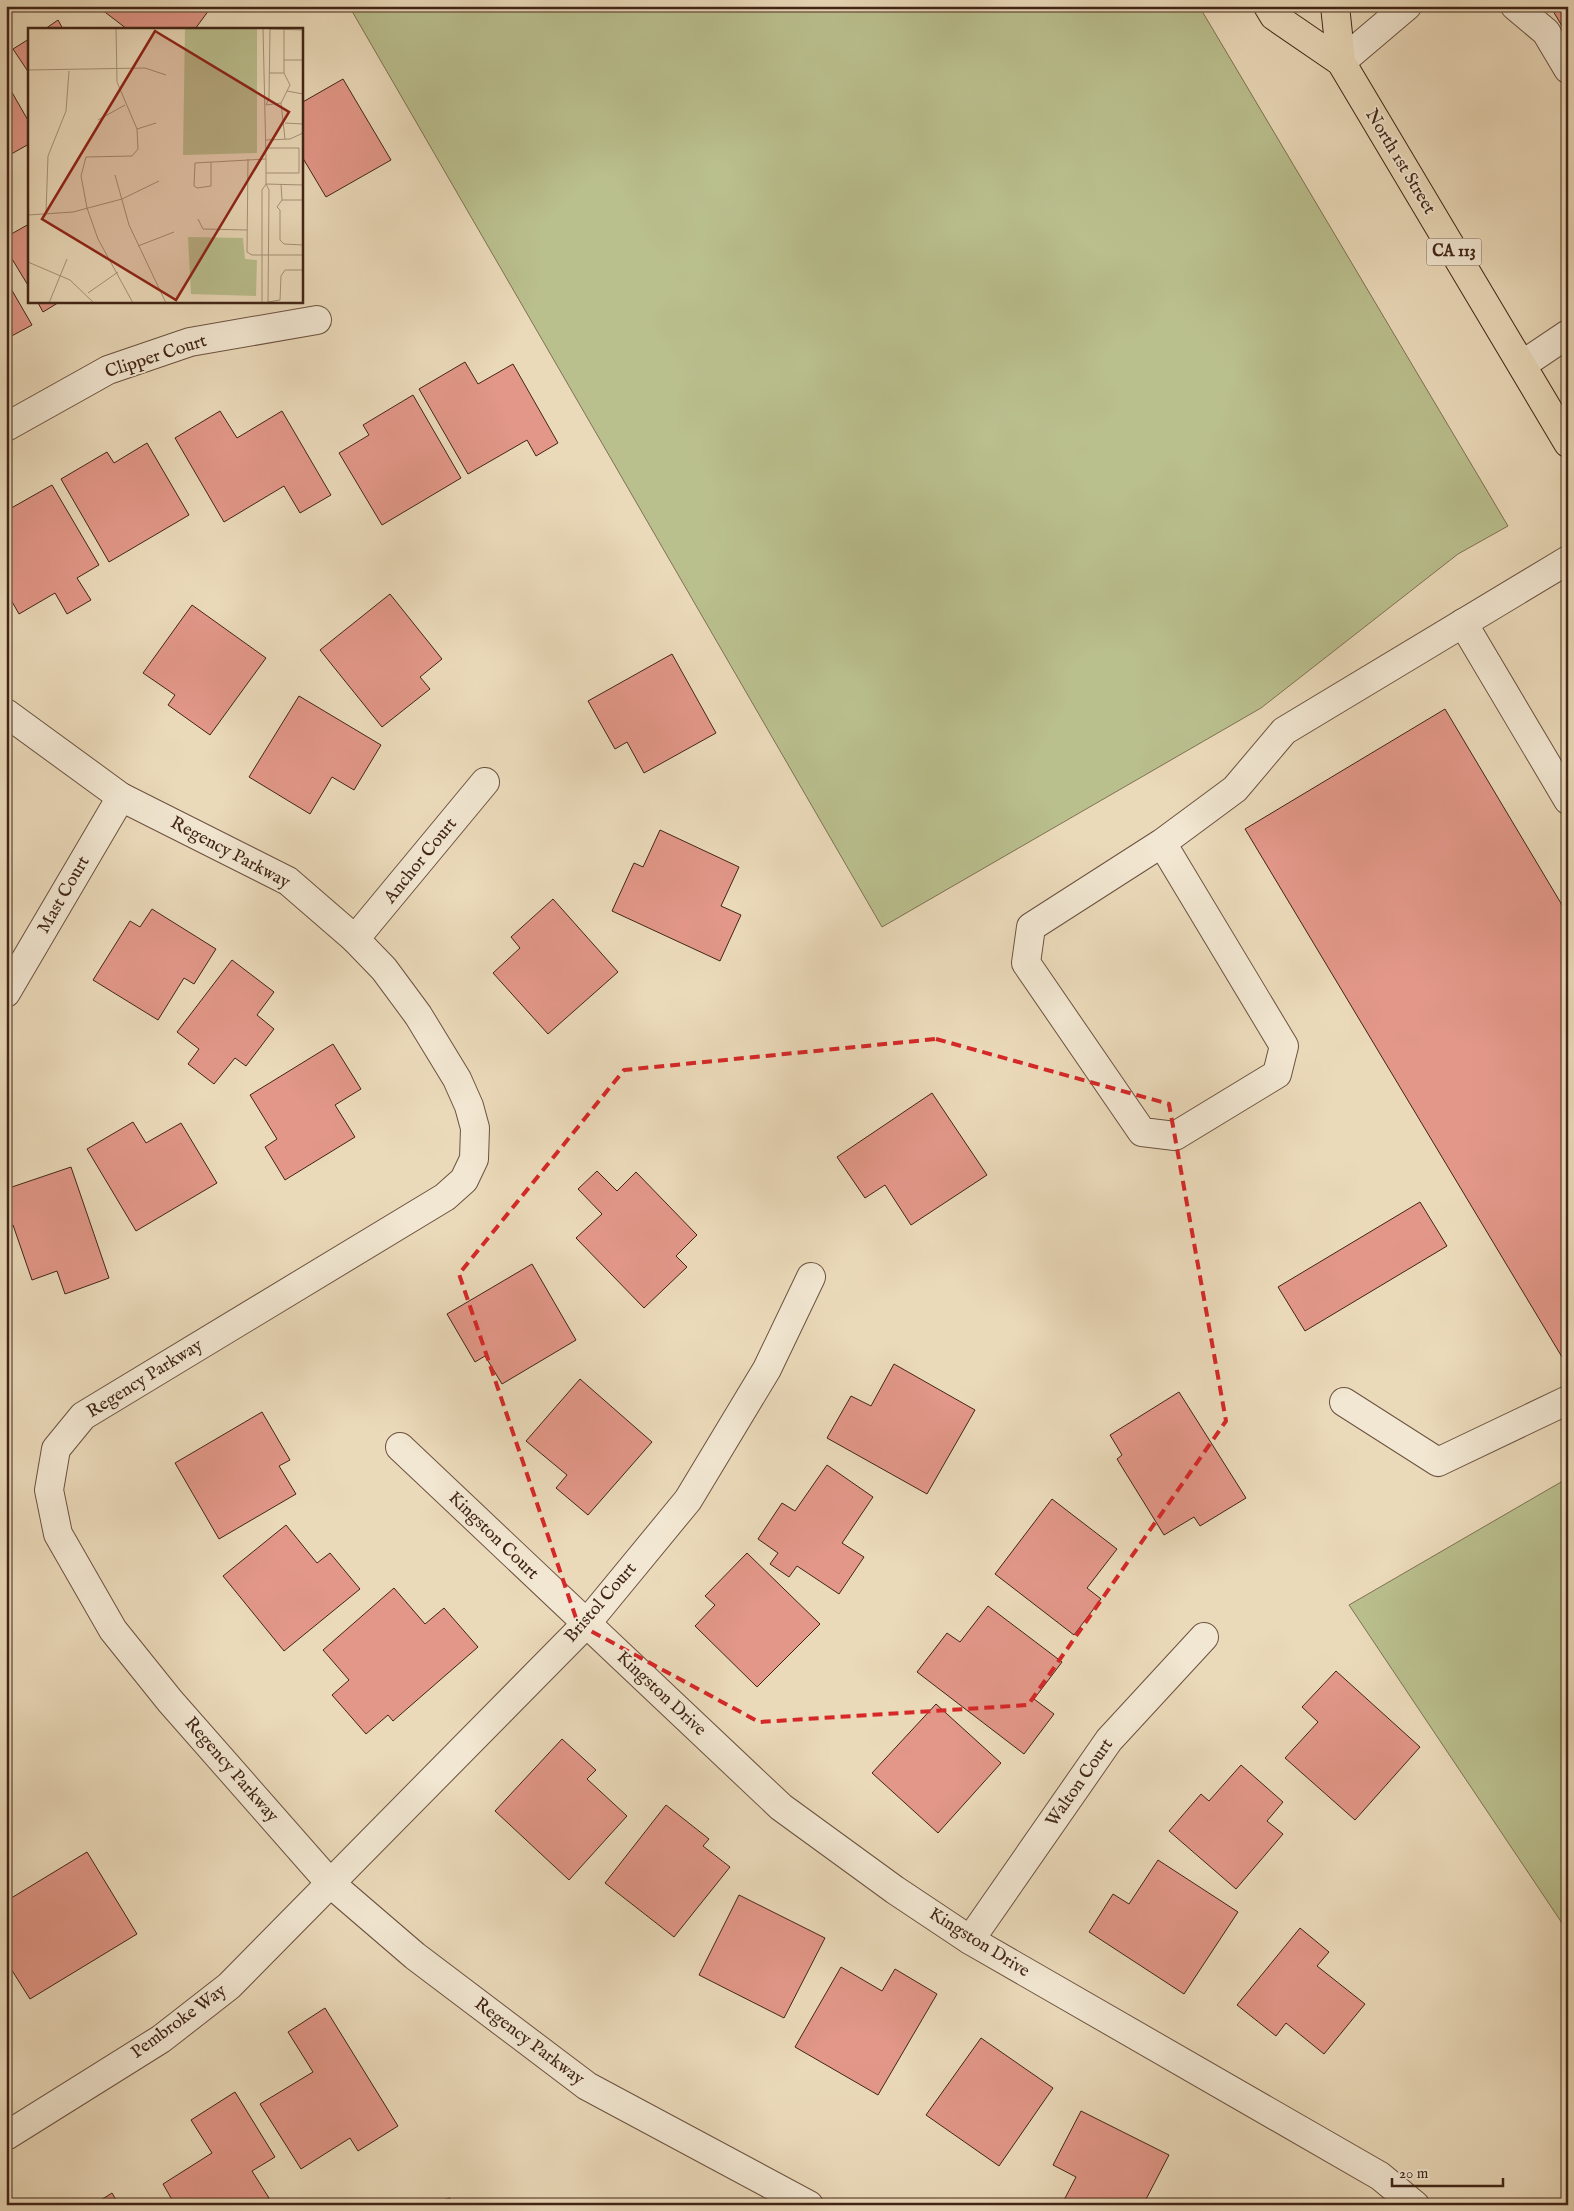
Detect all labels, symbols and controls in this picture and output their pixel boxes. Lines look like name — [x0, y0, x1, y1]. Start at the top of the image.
inset map — [28, 28, 302, 302]
street label: North 1st Street — [1360, 105, 1440, 219]
road number: CA 113 — [1426, 238, 1482, 266]
street label: Clipper Court — [102, 330, 210, 384]
street label: Regency Parkway — [166, 812, 294, 894]
street label: Anchor Court — [379, 813, 463, 909]
street label: Mast Court — [33, 852, 95, 938]
street label: Regency Parkway — [83, 1334, 207, 1424]
street label: Kingston Court — [443, 1487, 543, 1585]
street label: Bristol Court — [560, 1558, 642, 1648]
street label: Kingston Drive — [611, 1646, 711, 1742]
street label: Regency Parkway — [179, 1712, 283, 1828]
street label: Walton Court — [1041, 1734, 1119, 1832]
street label: Kingston Drive — [924, 1903, 1034, 1983]
street label: Pembroke Way — [127, 1980, 231, 2064]
street label: Regency Parkway — [469, 1993, 589, 2091]
scale bar — [1392, 2156, 1503, 2188]
text: 20 m — [1399, 2164, 1429, 2183]

